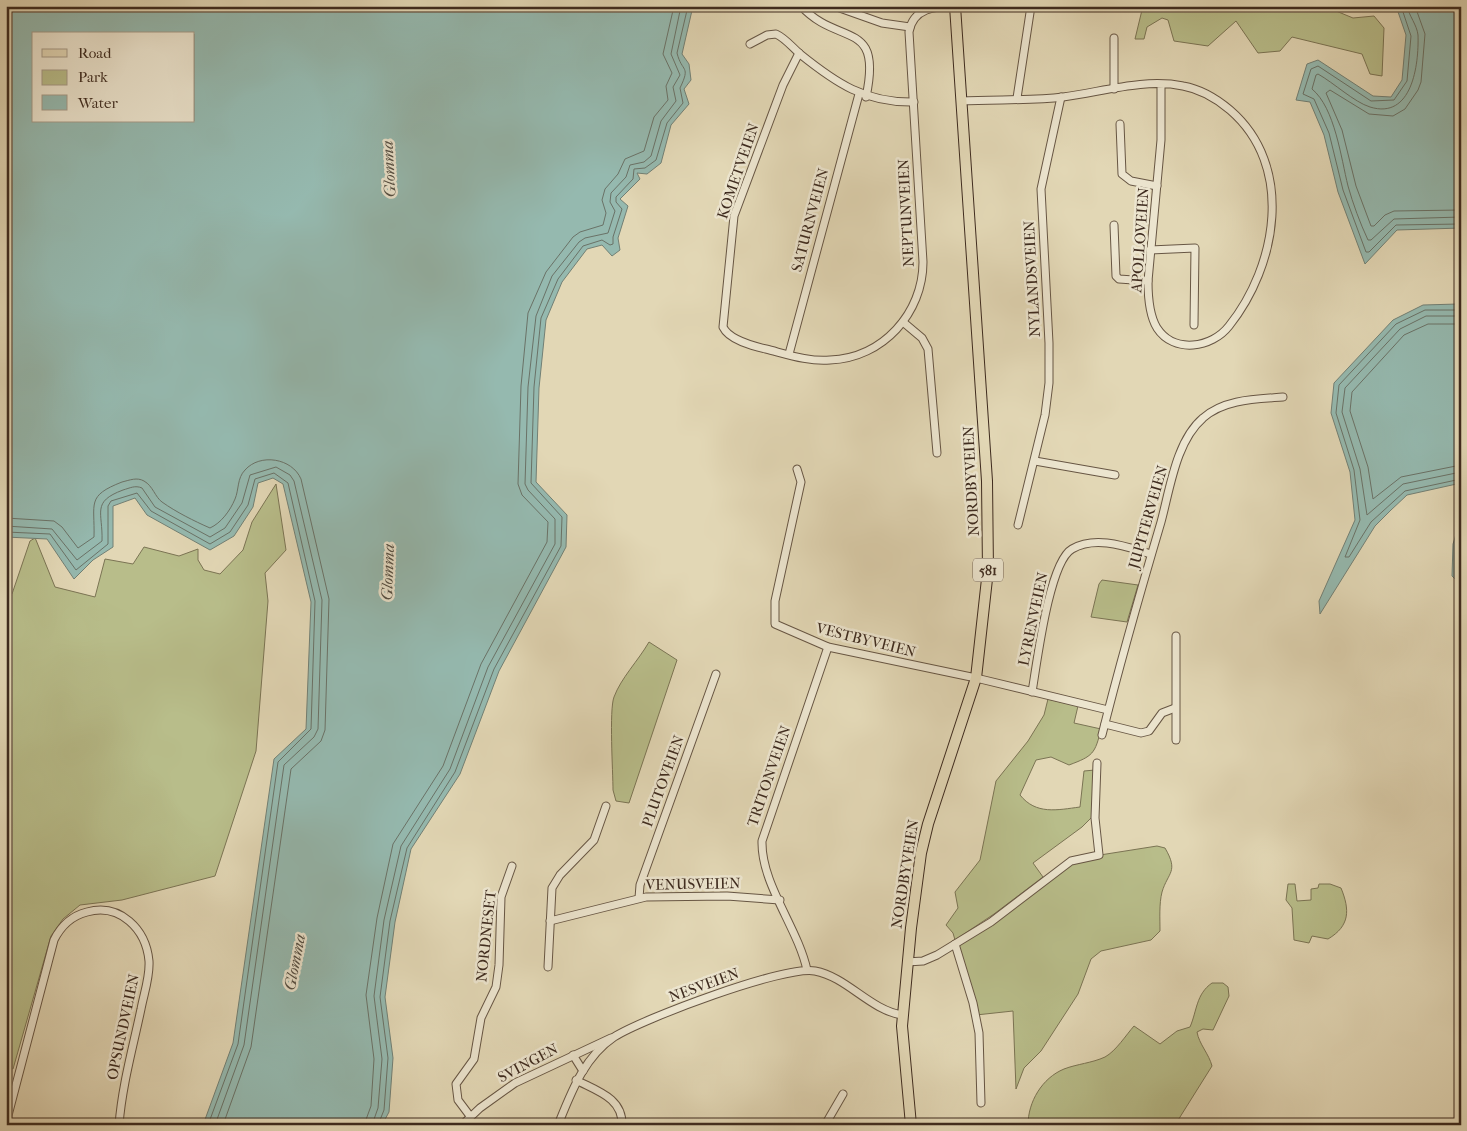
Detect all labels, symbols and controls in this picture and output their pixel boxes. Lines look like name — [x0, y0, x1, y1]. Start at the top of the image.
legend — [32, 32, 195, 122]
text: Road — [78, 44, 112, 62]
text: Park — [78, 68, 108, 86]
text: Water — [77, 94, 118, 112]
street label: KOMETVEIEN — [713, 120, 763, 221]
water label: Glomma — [378, 140, 399, 198]
street label: NEPTUNVEIEN — [894, 158, 918, 268]
street label: SATURNVEIEN — [788, 166, 833, 274]
street label: APOLLOVEIEN — [1127, 186, 1153, 294]
street label: NYLANDSVEIEN — [1020, 220, 1044, 338]
street label: NORDBYVEIEN — [959, 425, 983, 537]
street label: JUPITERVEIEN — [1124, 463, 1172, 572]
water label: Glomma — [377, 543, 398, 601]
road number: 581 — [973, 558, 1003, 582]
street label: LYRENVEIEN — [1014, 570, 1052, 667]
street label: VESTBYVEIEN — [813, 619, 918, 661]
street label: TRITONVEIEN — [743, 723, 795, 829]
street label: PLUTOVEIEN — [638, 732, 688, 829]
street label: NORDBYVEIEN — [887, 817, 923, 930]
street label: VENUSVEIEN — [644, 874, 741, 894]
street label: NORDNESET — [472, 888, 500, 983]
water label: Glomma — [280, 932, 309, 992]
street label: NESVEIEN — [666, 964, 742, 1006]
street label: OPSUNDVEIEN — [103, 972, 143, 1082]
street label: SVINGEN — [495, 1039, 562, 1086]

